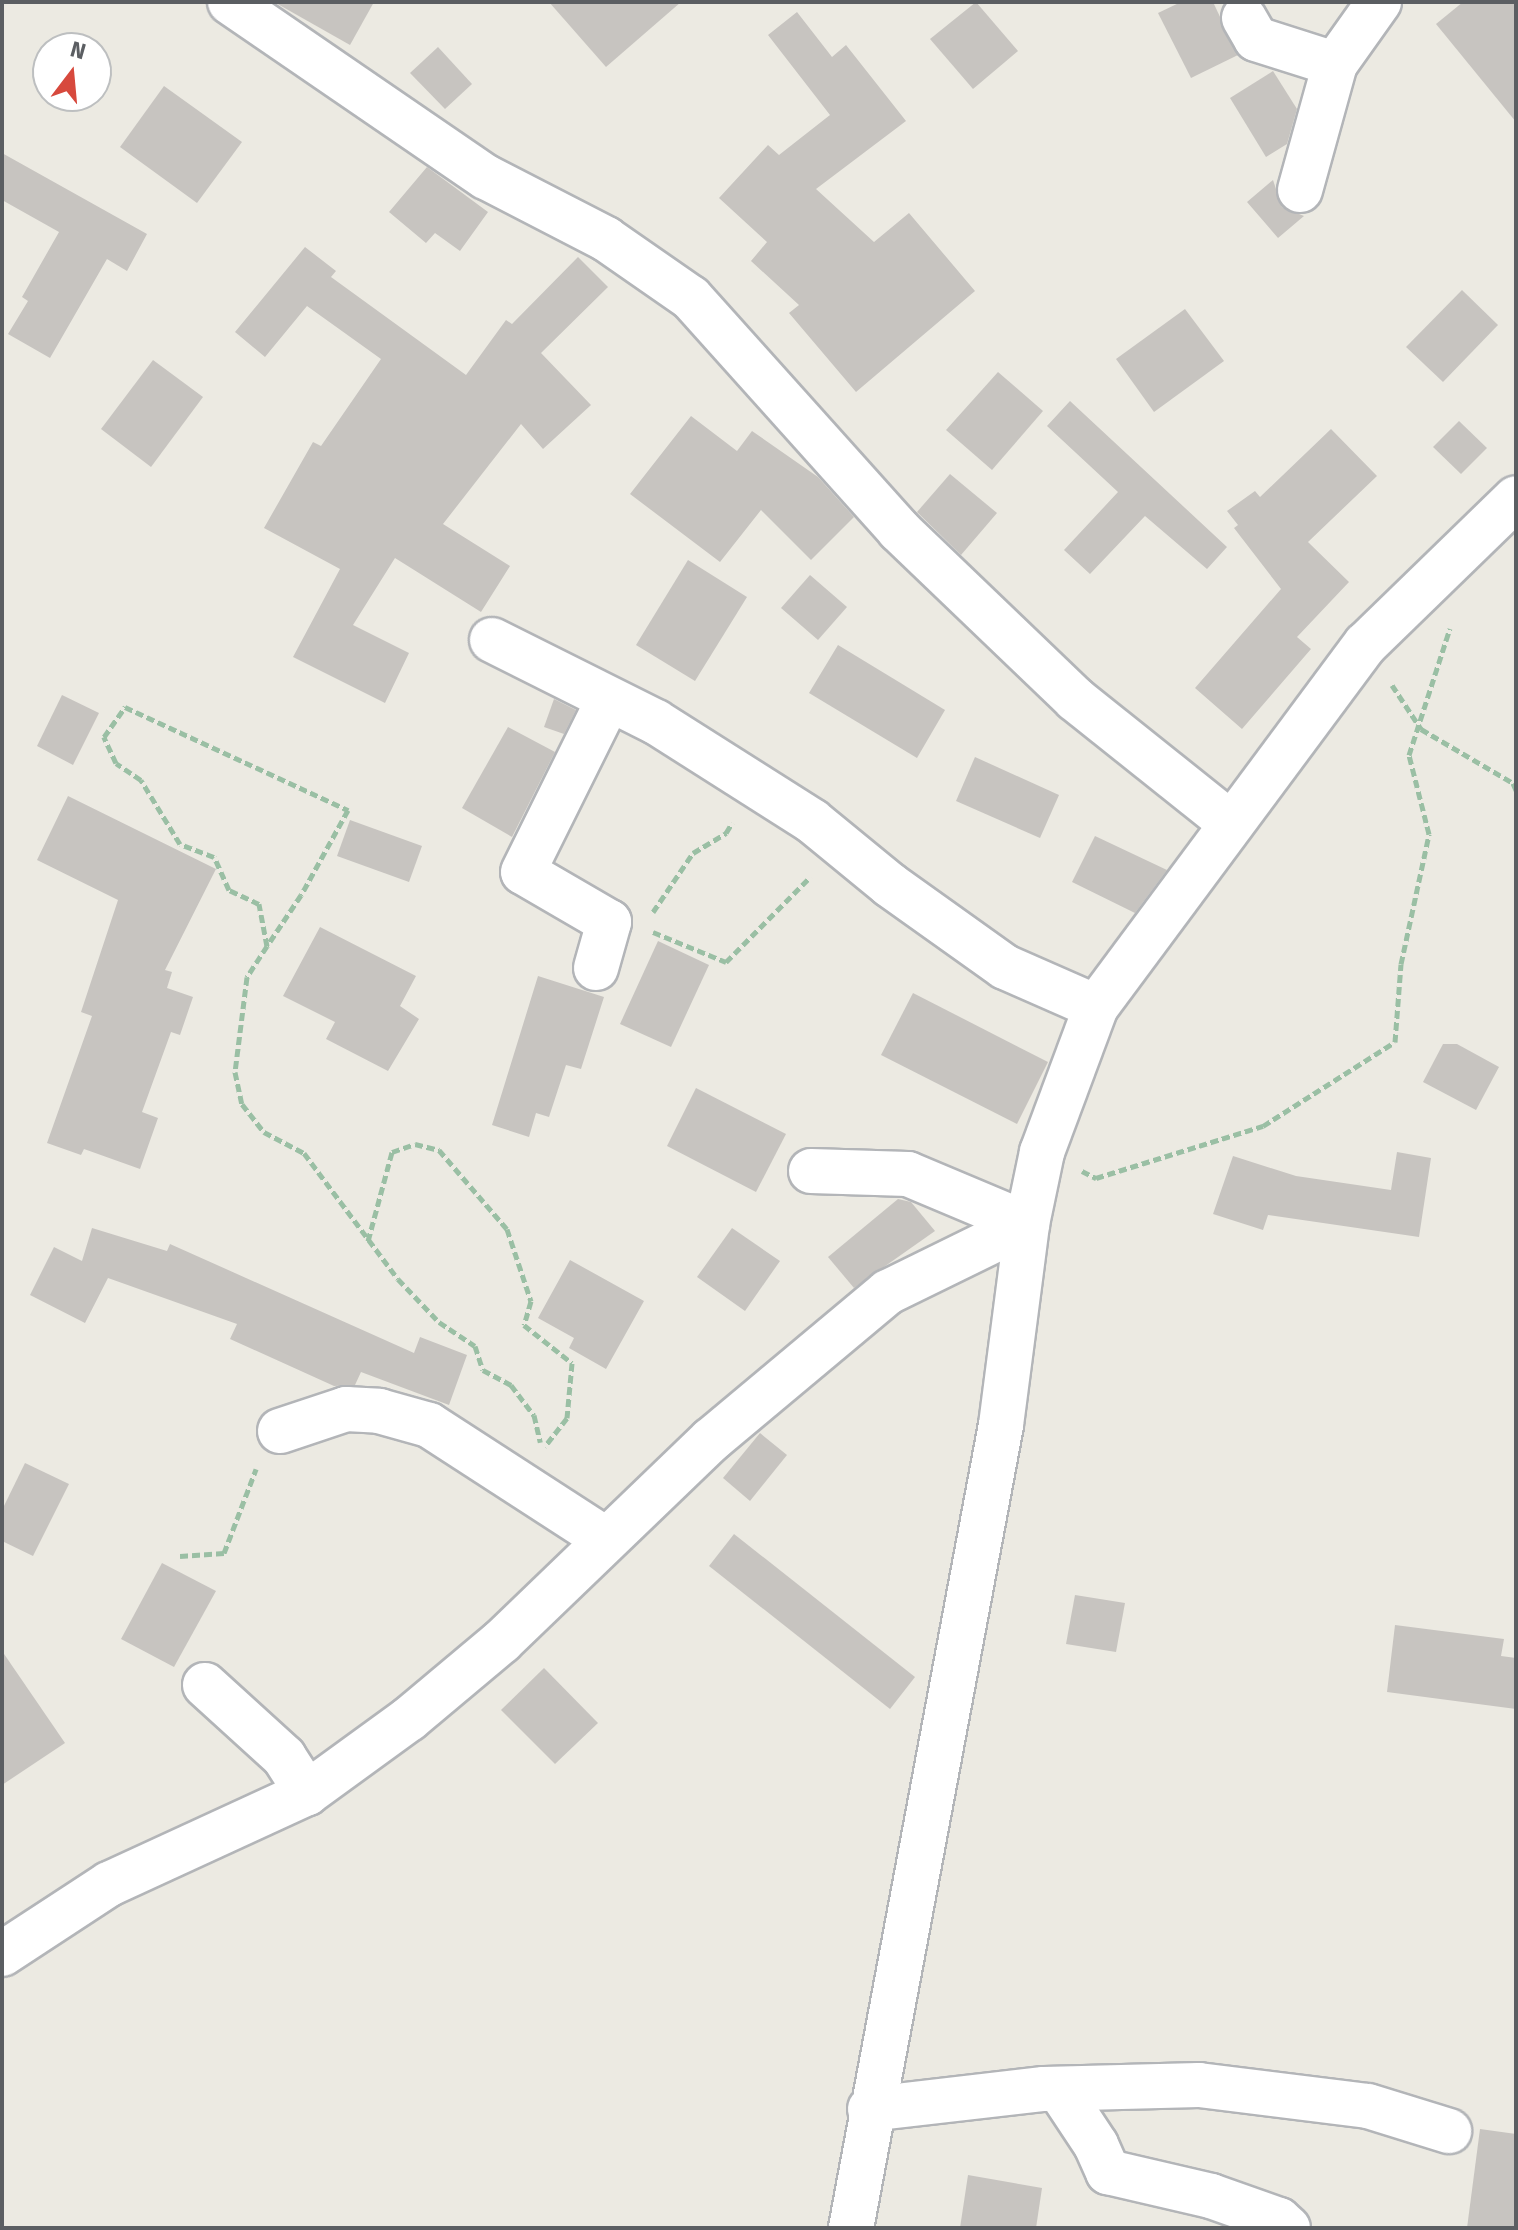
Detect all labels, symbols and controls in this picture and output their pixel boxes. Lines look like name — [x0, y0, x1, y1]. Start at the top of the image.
north arrow — [32, 32, 112, 112]
text: N — [67, 35, 89, 65]

